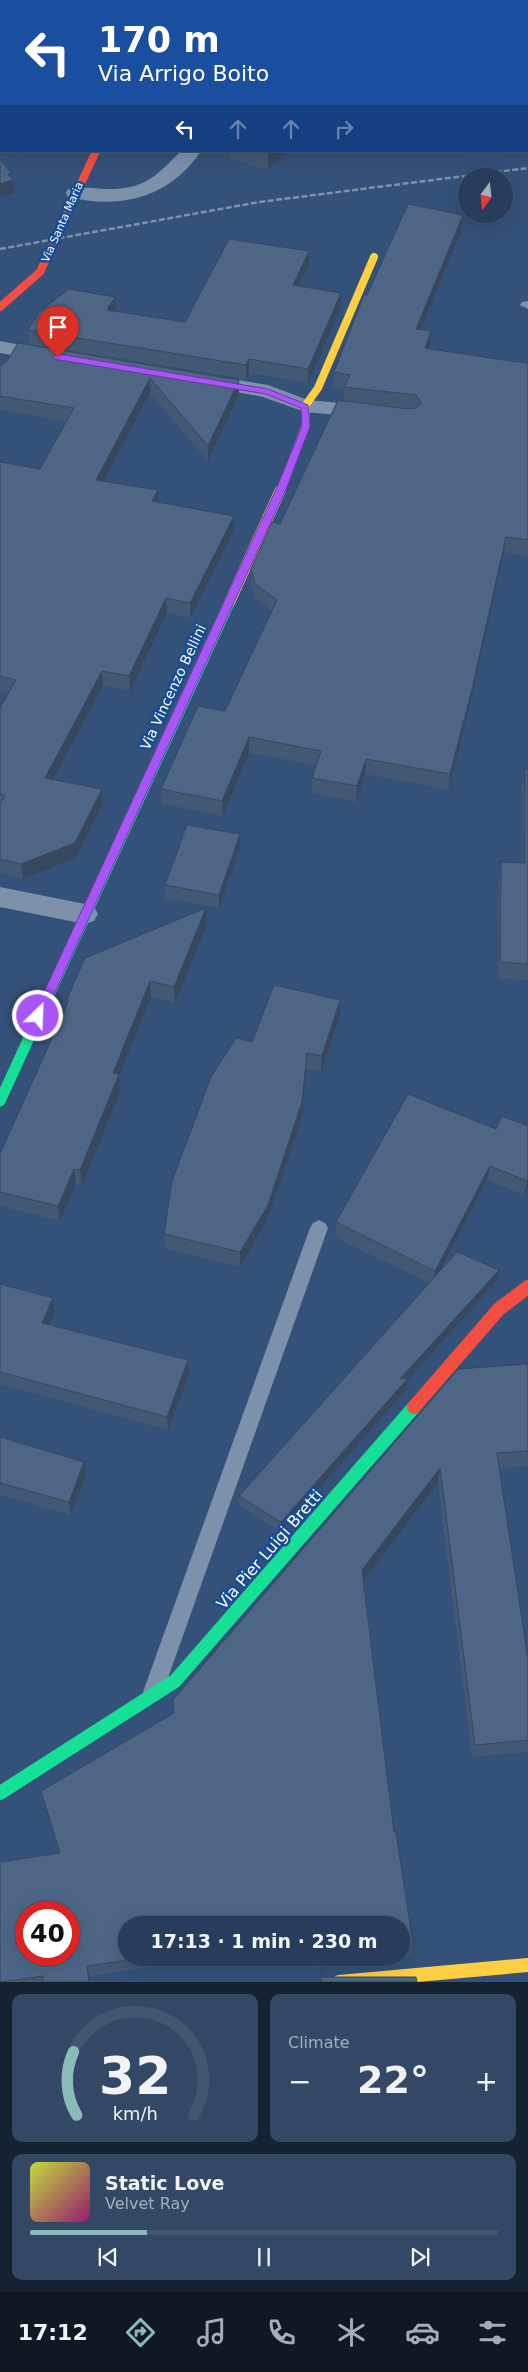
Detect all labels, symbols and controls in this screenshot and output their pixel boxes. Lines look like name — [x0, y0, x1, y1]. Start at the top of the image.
icon: left — [15, 20, 80, 85]
text: 170 m — [98, 20, 220, 60]
text: Via Arrigo Boito — [98, 61, 269, 86]
icon: left — [171, 115, 199, 143]
icon: ahead — [224, 115, 252, 143]
icon: ahead — [277, 115, 305, 143]
icon: right — [330, 115, 358, 143]
north arrow — [458, 168, 512, 222]
map controls — [458, 168, 513, 223]
street label: Via Santa Maria — [39, 180, 86, 264]
pin — [37, 306, 79, 357]
icon: arrive — [44, 313, 72, 341]
street label: Via Vincenzo Bellini — [137, 622, 209, 752]
position arrow — [11, 989, 63, 1041]
street label: Via Pier Luigi Bretti — [212, 1486, 326, 1613]
speed limit sign: 40 — [15, 1901, 80, 1966]
text: 17:13 · 1 min · 230 m — [150, 1930, 378, 1952]
text: Climate — [288, 2033, 350, 2052]
text: 32 — [99, 2046, 171, 2106]
text: 22° — [357, 2058, 429, 2102]
text: − — [288, 2065, 311, 2098]
text: + — [475, 2065, 498, 2098]
text: km/h — [112, 2103, 158, 2124]
text: Static Love — [105, 2172, 225, 2194]
text: Velvet Ray — [105, 2194, 190, 2213]
icon: previous — [94, 2243, 122, 2271]
icon: pause — [250, 2243, 278, 2271]
icon: next — [406, 2243, 434, 2271]
icon: directions — [123, 2315, 158, 2350]
icon: music — [194, 2315, 229, 2350]
icon: phone — [264, 2315, 299, 2350]
icon: climate — [334, 2315, 369, 2350]
icon: car — [405, 2315, 440, 2350]
icon: filters — [475, 2315, 510, 2350]
text: 17:12 — [18, 2320, 88, 2345]

